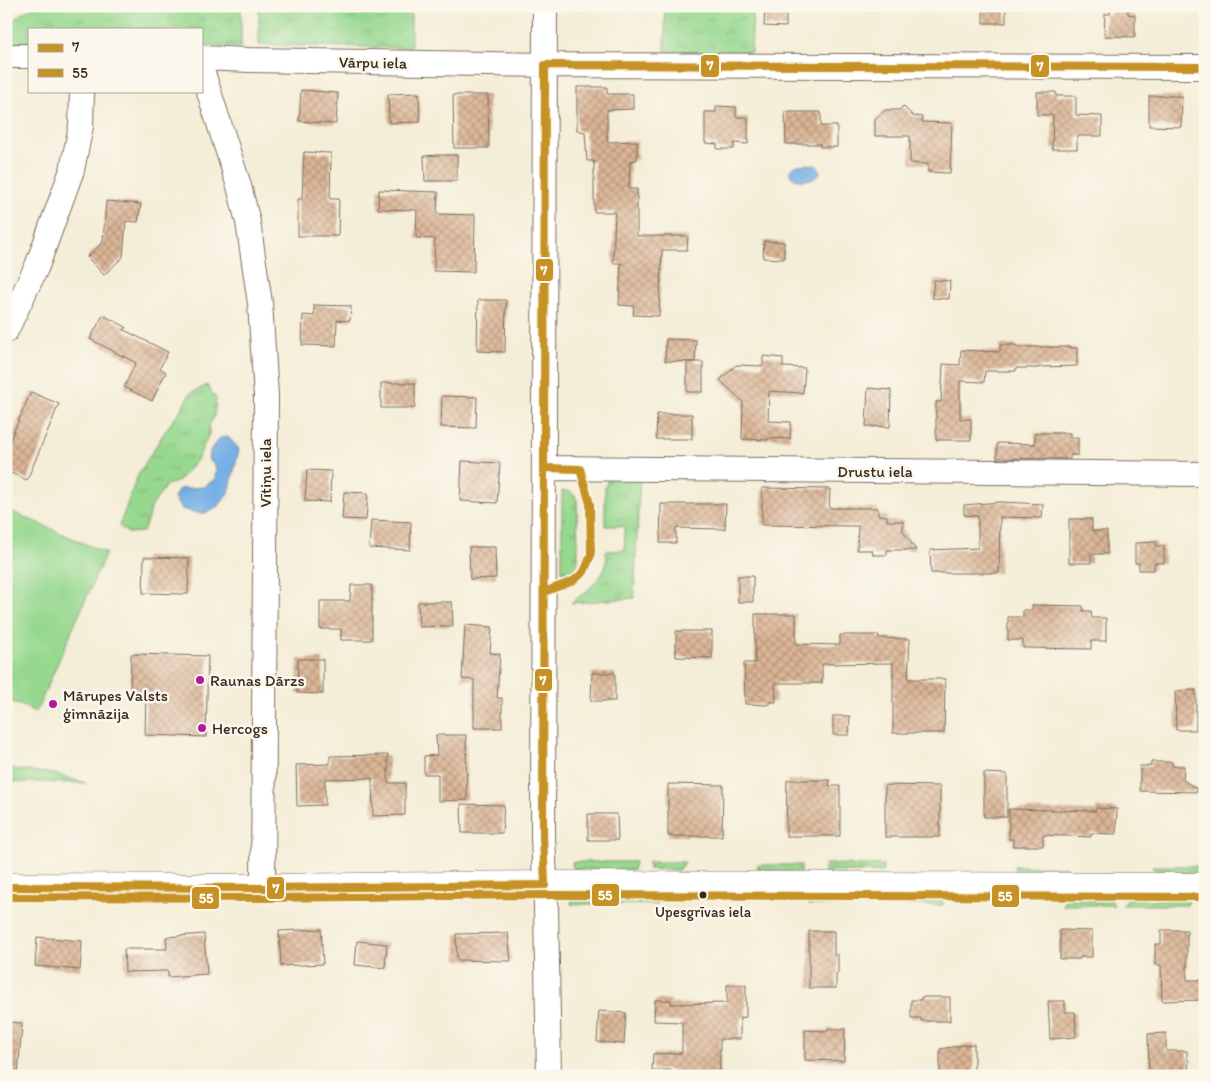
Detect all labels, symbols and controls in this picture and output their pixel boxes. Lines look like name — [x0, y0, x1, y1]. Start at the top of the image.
legend — [28, 28, 202, 92]
text: 7 — [72, 38, 80, 56]
street label: Vārpu iela — [339, 52, 408, 73]
line badge: 7 — [700, 54, 720, 78]
line badge: 7 — [1030, 54, 1050, 78]
text: 7 — [706, 57, 714, 74]
text: 7 — [1036, 58, 1044, 75]
text: 55 — [72, 64, 88, 82]
line badge: 7 — [535, 258, 554, 282]
text: 7 — [540, 262, 548, 279]
street label: Vītiņu iela — [256, 438, 275, 508]
street label: Drustu iela — [837, 462, 913, 481]
line badge: 7 — [534, 668, 553, 692]
place label: Raunas Dārzs — [210, 671, 305, 690]
text: 7 — [539, 672, 547, 689]
marker: Raunas Dārzs — [194, 674, 206, 686]
place label: Mārupes Valsts ģimnāzija — [63, 686, 168, 723]
marker: Mārupes Valsts ģimnāzija — [47, 698, 59, 710]
place label: Hercogs — [212, 719, 268, 738]
marker: Hercogs — [196, 722, 208, 734]
line badge: 7 — [266, 876, 285, 900]
text: 7 — [272, 880, 280, 897]
line badge: 55 — [591, 883, 620, 907]
line badge: 55 — [991, 884, 1020, 908]
line badge: 55 — [191, 886, 220, 910]
text: 55 — [598, 887, 613, 904]
text: 55 — [998, 888, 1013, 905]
text: 55 — [199, 890, 214, 907]
marker: Upesgrīvas iela — [698, 890, 708, 900]
place label: Upesgrīvas iela — [655, 903, 752, 921]

